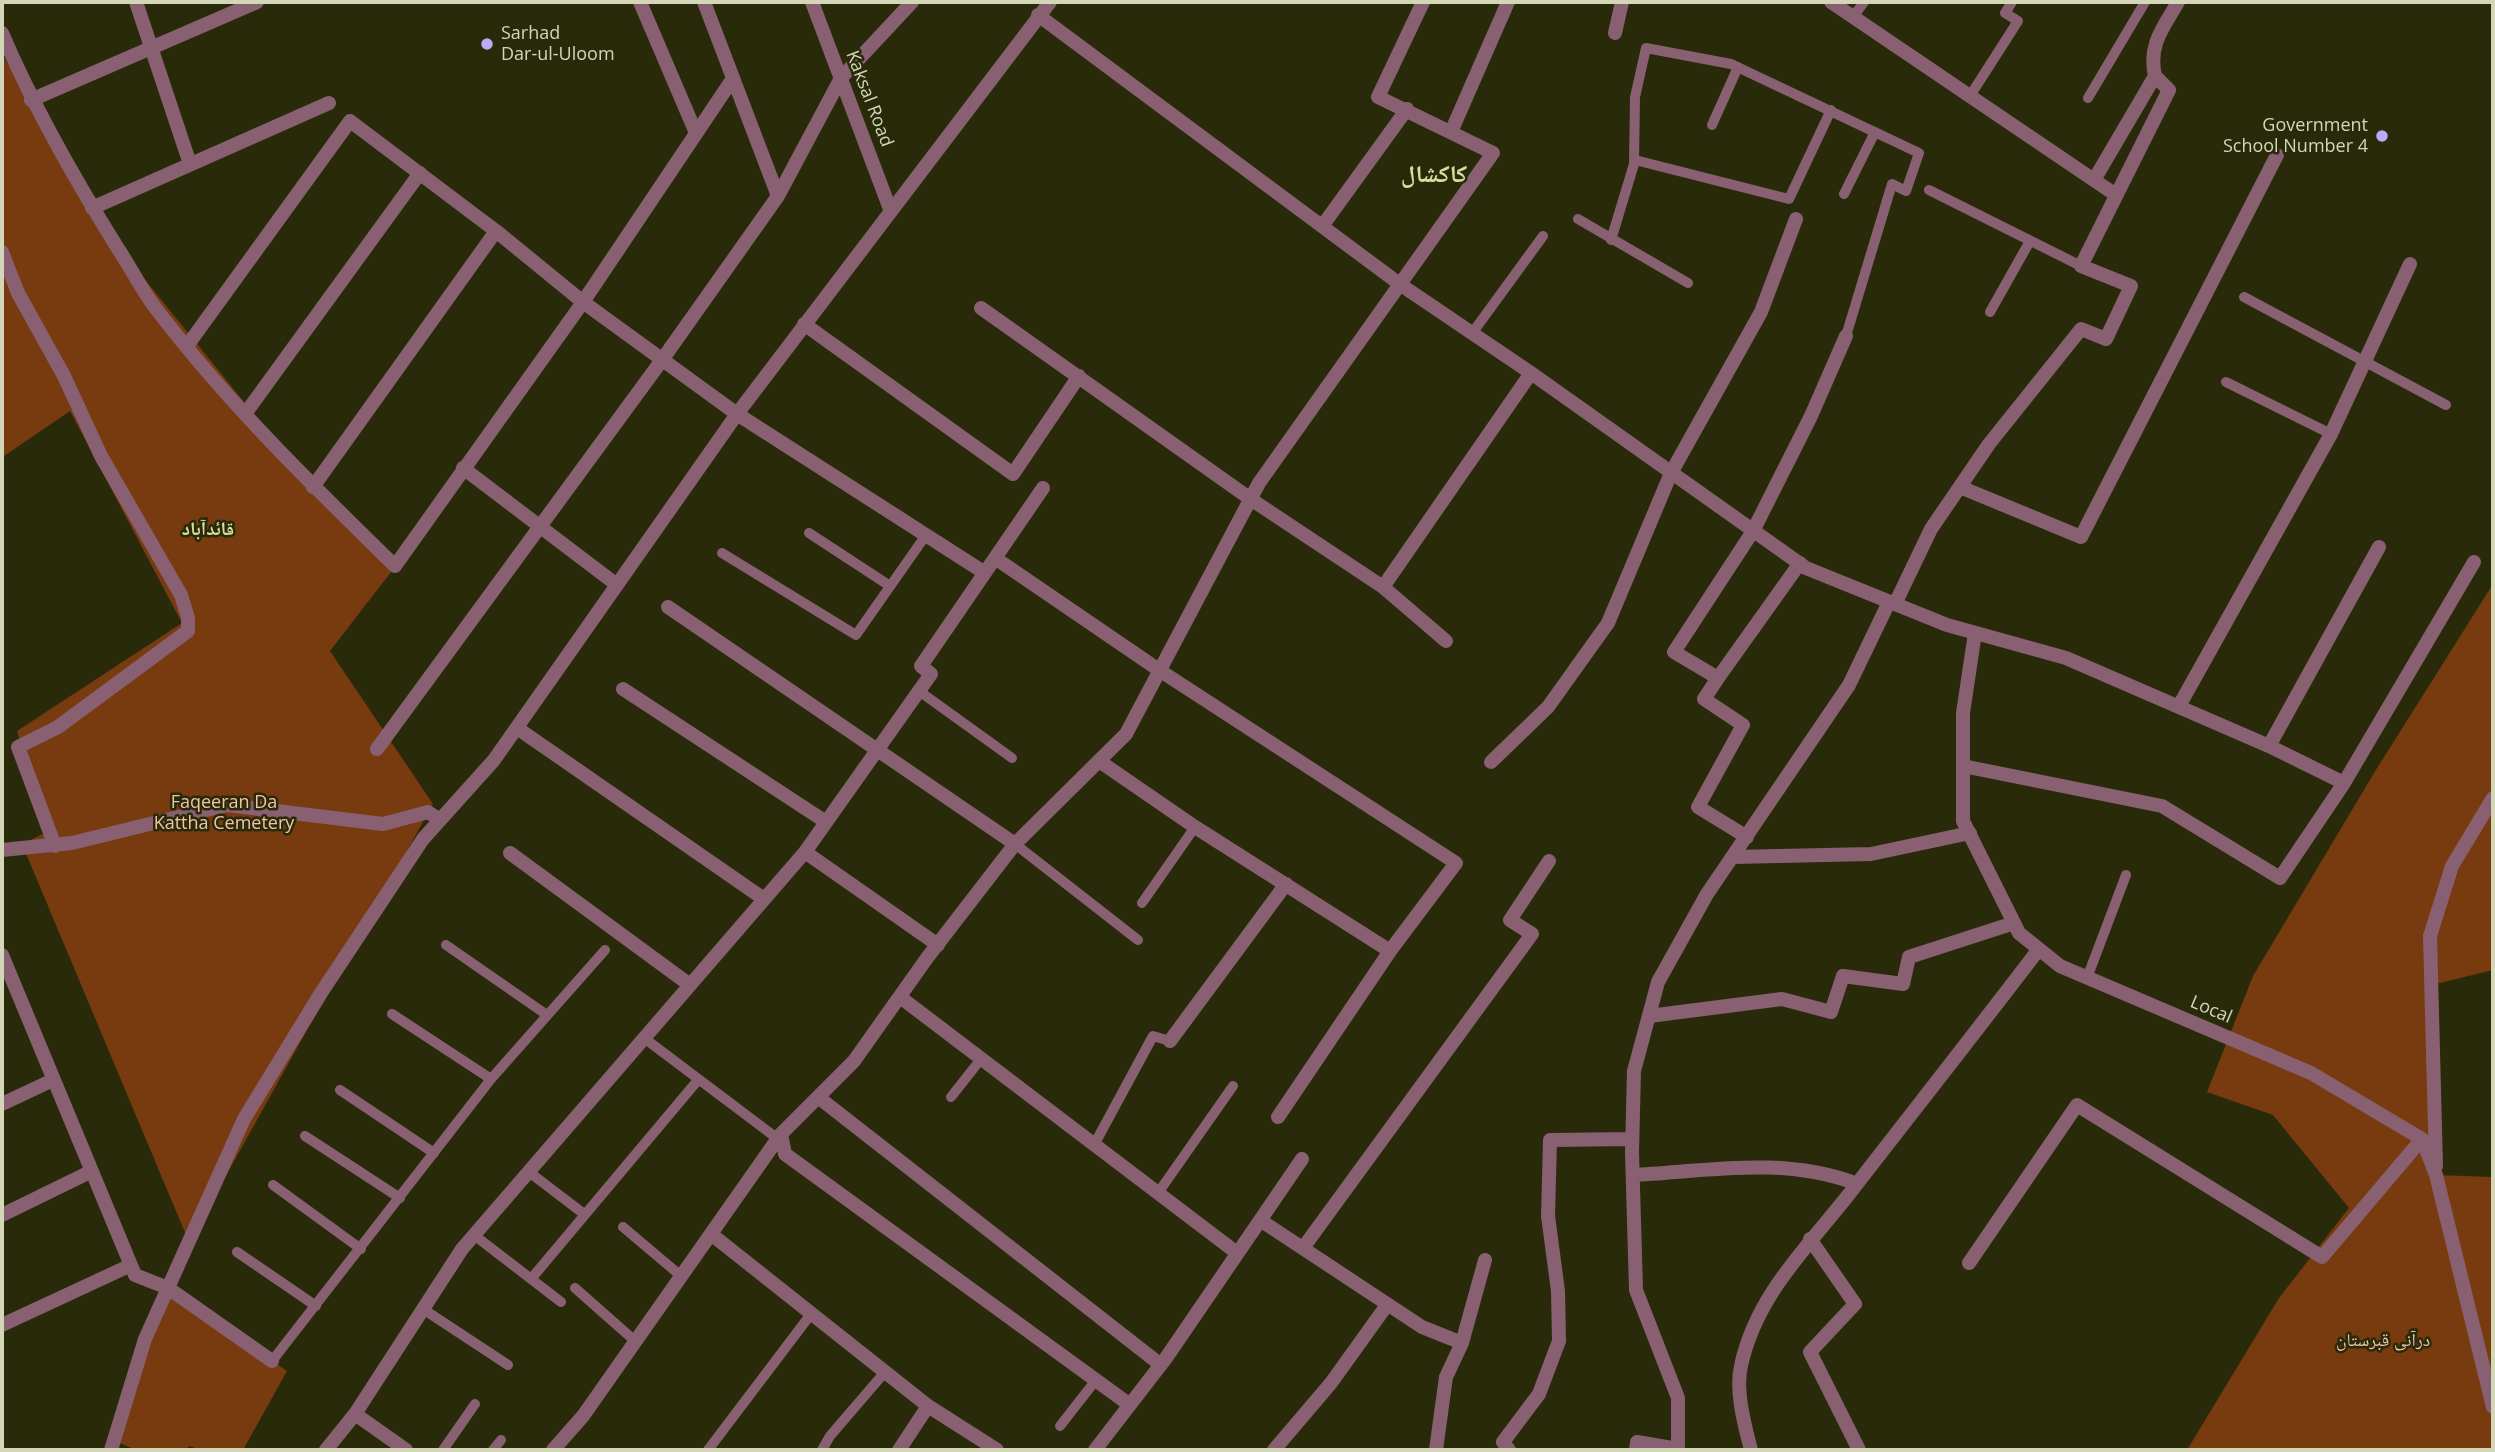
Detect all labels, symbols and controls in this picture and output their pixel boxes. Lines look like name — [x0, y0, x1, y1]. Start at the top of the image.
place label: Sarhad Dar-ul-Uloom — [501, 23, 615, 66]
marker: Sarhad Dar-ul-Uloom — [479, 36, 495, 52]
street label: Kaksal Road — [841, 48, 897, 150]
place label: Government School Number 4 — [2223, 115, 2368, 158]
marker: Government School Number 4 — [2374, 128, 2390, 144]
district label: کاکشال — [1401, 161, 1467, 189]
district label: قائدآباد — [182, 519, 234, 541]
park label: Faqeeran Da Kattha Cemetery — [154, 792, 294, 834]
street label: Local — [2187, 992, 2235, 1028]
park label: درآنی قبرستان — [2336, 1330, 2430, 1352]

